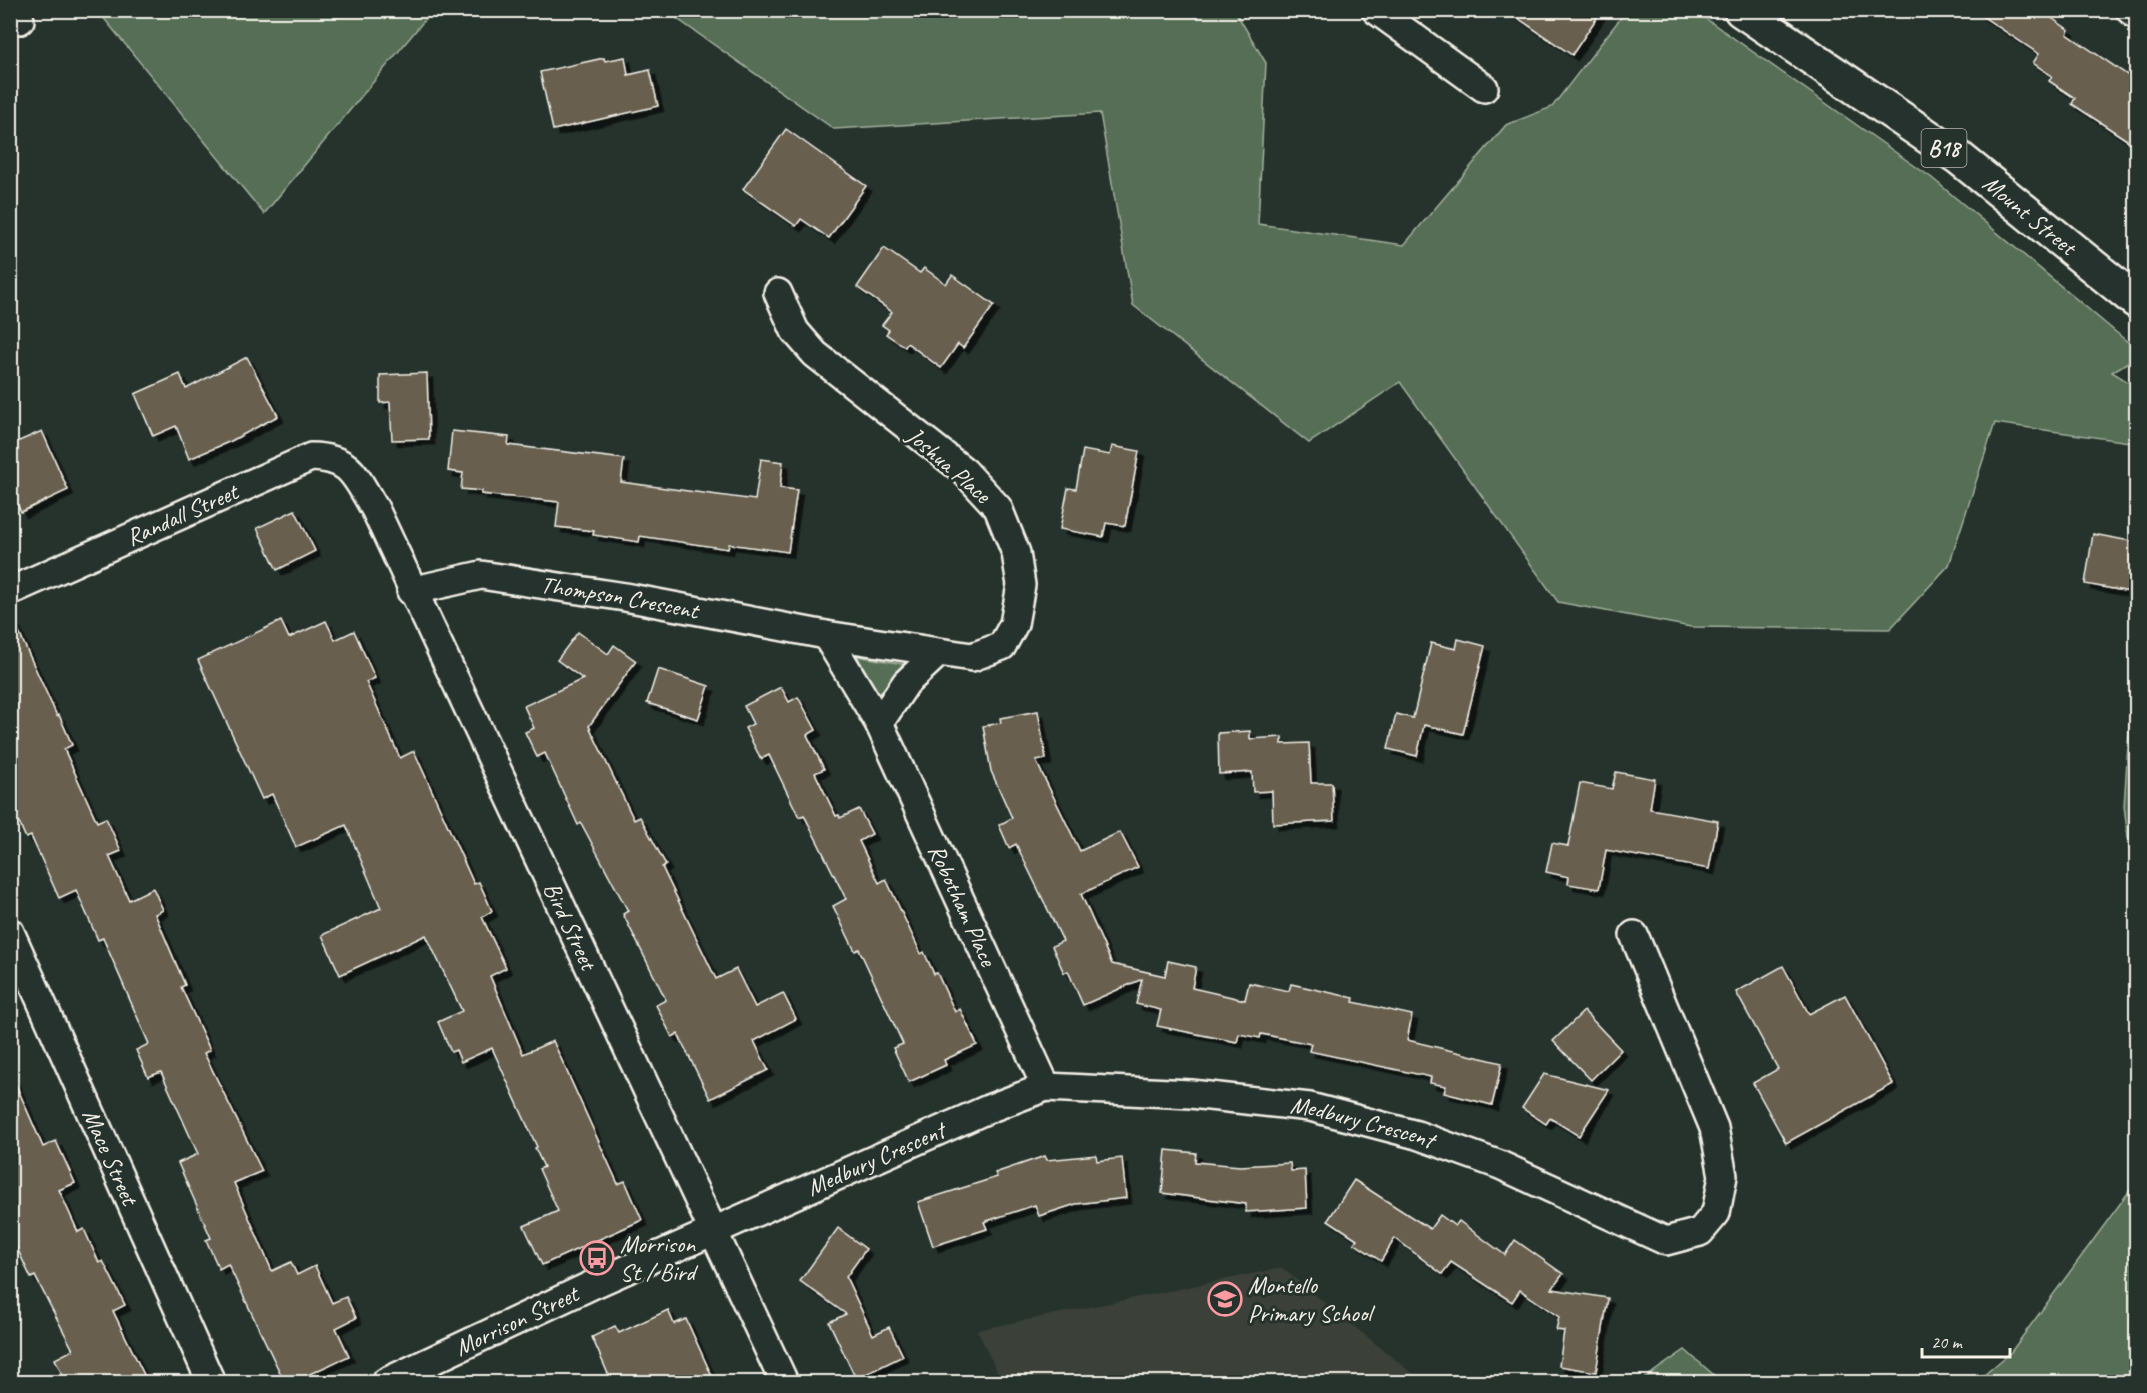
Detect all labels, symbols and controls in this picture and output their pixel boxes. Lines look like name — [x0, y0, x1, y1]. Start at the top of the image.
road number: B18 — [1922, 129, 1966, 167]
street label: Mount Street — [1977, 168, 2084, 263]
street label: Joshua Place — [900, 420, 999, 511]
street label: Randall Street — [121, 476, 244, 552]
street label: Thompson Crescent — [539, 569, 703, 626]
street label: Robotham Place — [922, 839, 1004, 973]
street label: Bird Street — [537, 877, 604, 976]
street label: Medbury Crescent — [1289, 1090, 1441, 1156]
street label: Mace Street — [76, 1104, 146, 1211]
street label: Medbury Crescent — [802, 1114, 952, 1203]
place label: Morrison St / Bird — [620, 1229, 698, 1287]
bus stop icon: Morrison St / Bird — [579, 1240, 615, 1276]
place label: Montello Primary School — [1248, 1270, 1375, 1328]
street label: Morrison Street — [450, 1278, 585, 1362]
school or university icon: Montello Primary School — [1207, 1281, 1243, 1317]
scale bar — [1922, 1321, 2010, 1359]
text: 20 m — [1931, 1331, 1964, 1353]

